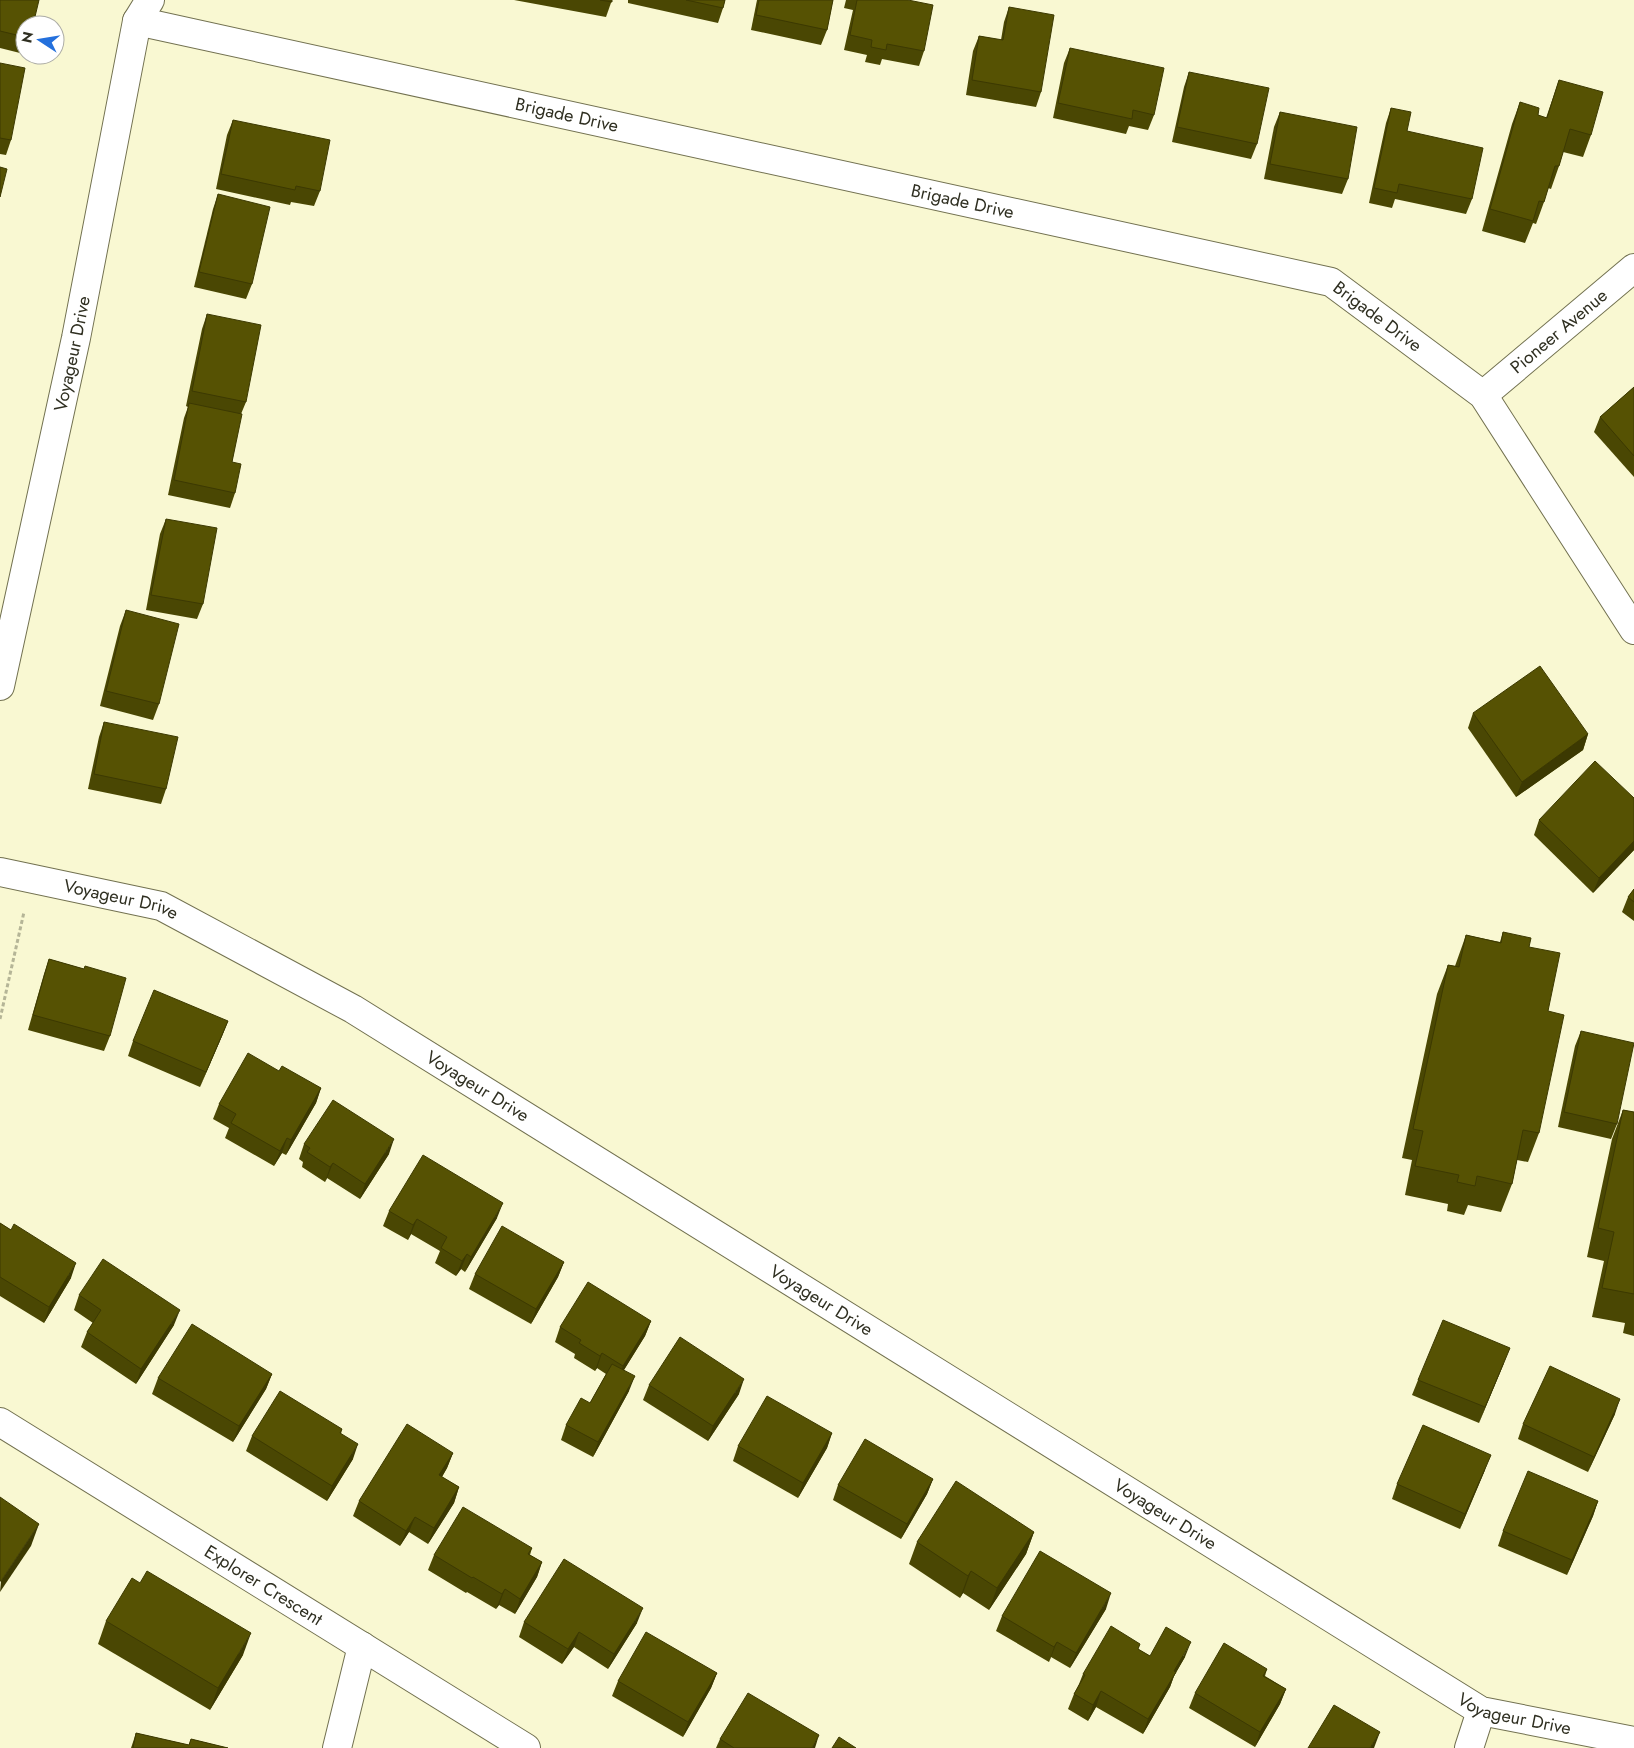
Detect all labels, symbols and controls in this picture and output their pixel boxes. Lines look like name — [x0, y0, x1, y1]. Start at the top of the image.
north arrow — [15, 15, 65, 65]
text: N — [16, 30, 38, 45]
street label: Brigade Drive — [513, 91, 621, 139]
street label: Brigade Drive — [909, 178, 1017, 225]
street label: Brigade Drive — [1328, 275, 1427, 358]
street label: Pioneer Avenue — [1504, 283, 1613, 380]
street label: Voyageur Drive — [47, 294, 97, 414]
street label: Voyageur Drive — [61, 873, 183, 926]
street label: Voyageur Drive — [421, 1044, 534, 1128]
street label: Voyageur Drive — [765, 1258, 878, 1342]
street label: Voyageur Drive — [1108, 1472, 1222, 1556]
street label: Explorer Crescent — [199, 1539, 328, 1632]
street label: Voyageur Drive — [1452, 1686, 1573, 1741]

